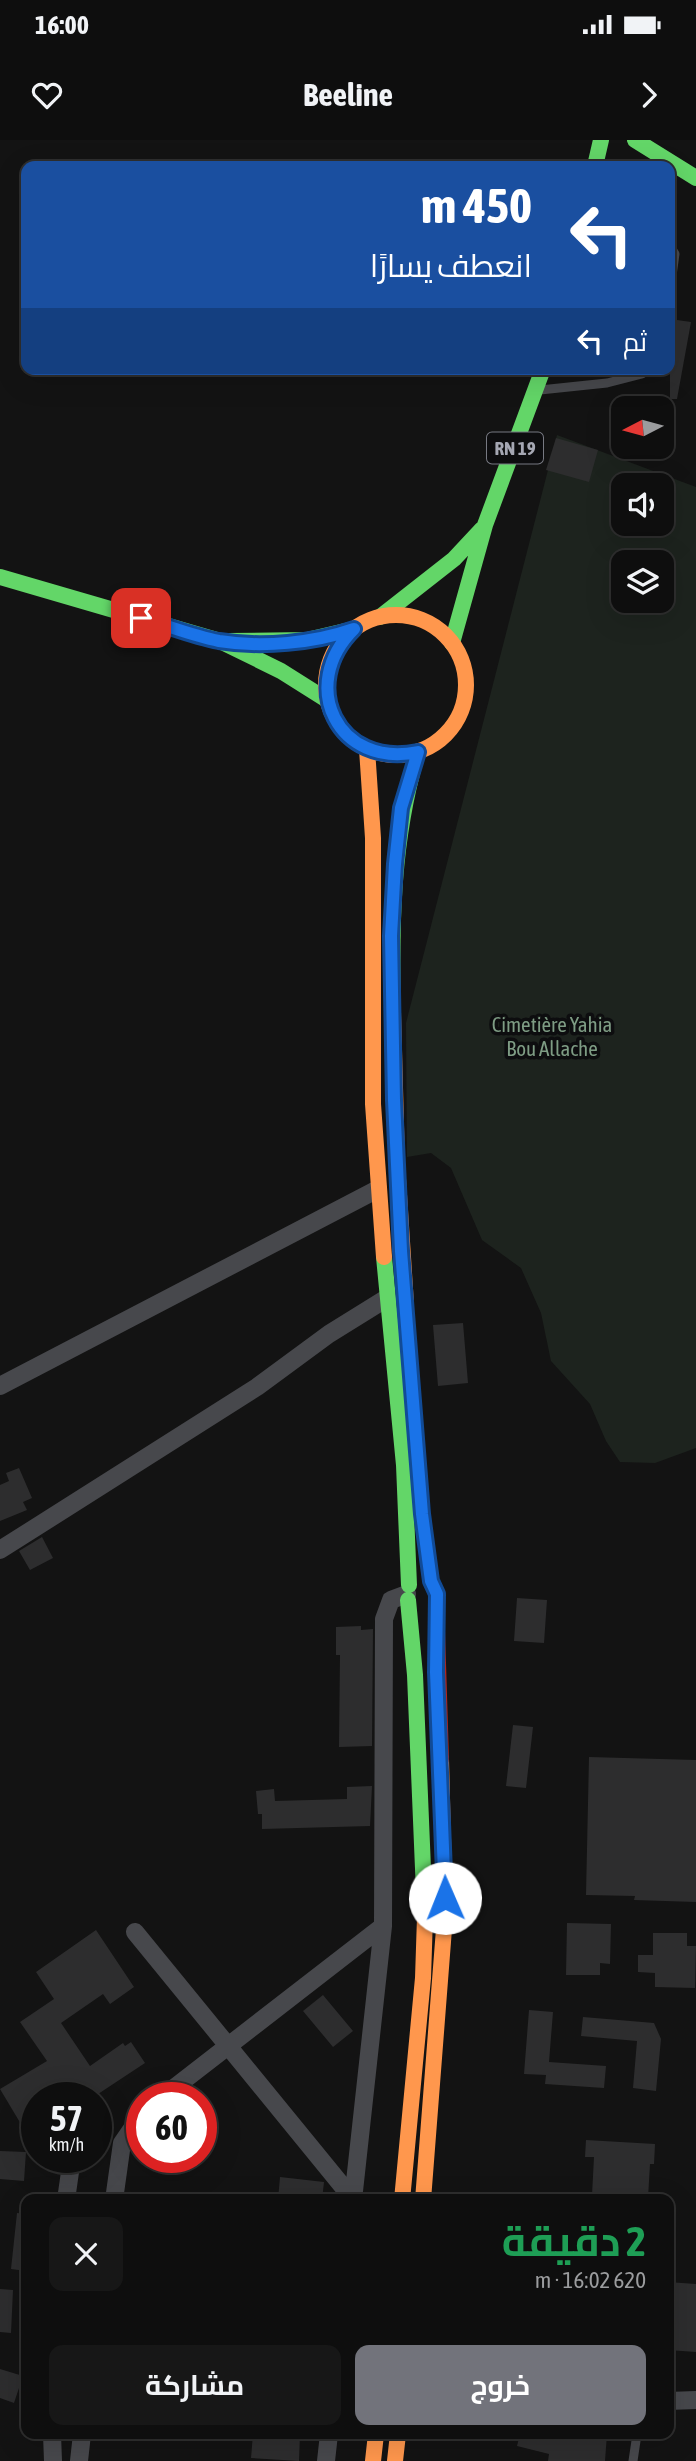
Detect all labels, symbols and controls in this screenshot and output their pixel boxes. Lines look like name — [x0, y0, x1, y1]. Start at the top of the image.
text: 16:00 — [35, 10, 89, 40]
icon: heart — [28, 76, 66, 114]
text: Beeline — [303, 76, 393, 113]
icon: forward — [630, 76, 668, 114]
text: 450 m — [421, 177, 532, 233]
icon: left — [556, 189, 647, 280]
text: انعطف يسارًا — [370, 247, 532, 284]
icon: left — [571, 322, 609, 360]
text: ثم — [623, 327, 647, 357]
north arrow — [611, 396, 674, 458]
map controls — [611, 396, 674, 613]
road number: RN 19 — [487, 432, 543, 464]
button: sound — [611, 473, 674, 536]
button: layers — [611, 550, 674, 613]
pin — [111, 588, 171, 648]
icon: arrive — [122, 599, 160, 637]
park label: Cimetière Yahia Bou Allache — [492, 1012, 612, 1060]
position arrow — [408, 1861, 482, 1935]
speed limit sign: 60 — [126, 2082, 217, 2173]
text: 57 — [50, 2098, 83, 2138]
text: km/h — [49, 2134, 84, 2155]
button: close — [49, 2217, 123, 2291]
text: 2 دقيقة — [502, 2217, 646, 2265]
text: 620 m · 16:02 — [535, 2267, 646, 2293]
button: مشاركة — [49, 2345, 341, 2425]
button: خروج — [355, 2345, 646, 2425]

